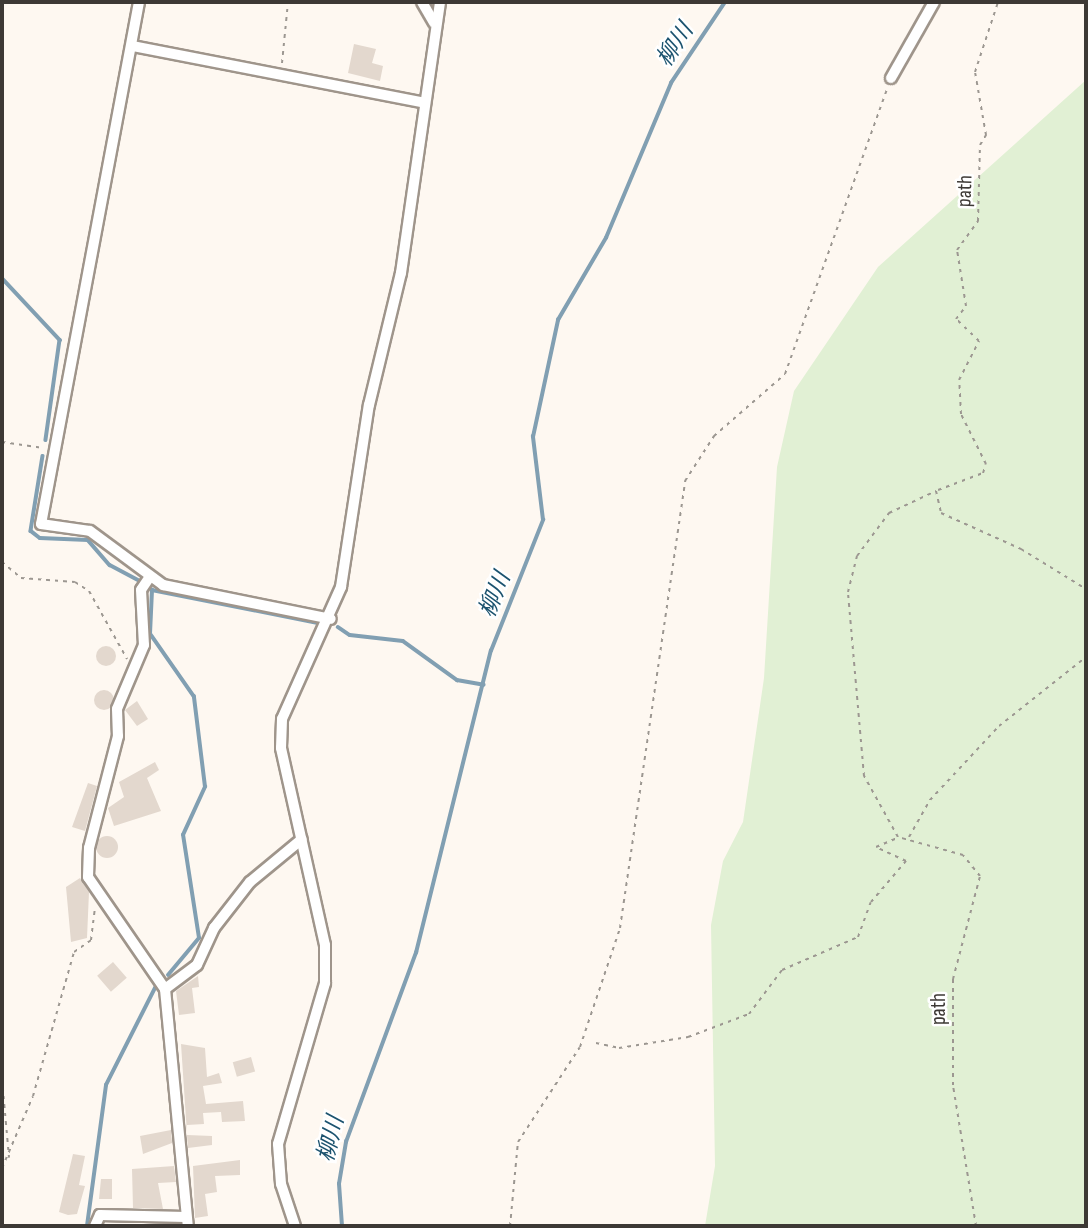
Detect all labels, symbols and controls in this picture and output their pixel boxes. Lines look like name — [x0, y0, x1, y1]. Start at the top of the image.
water label: 柳川 — [651, 18, 699, 72]
street label: path — [952, 174, 978, 208]
water label: 柳川 — [474, 569, 516, 621]
street label: path — [926, 993, 952, 1025]
water label: 柳川 — [312, 1113, 350, 1165]

